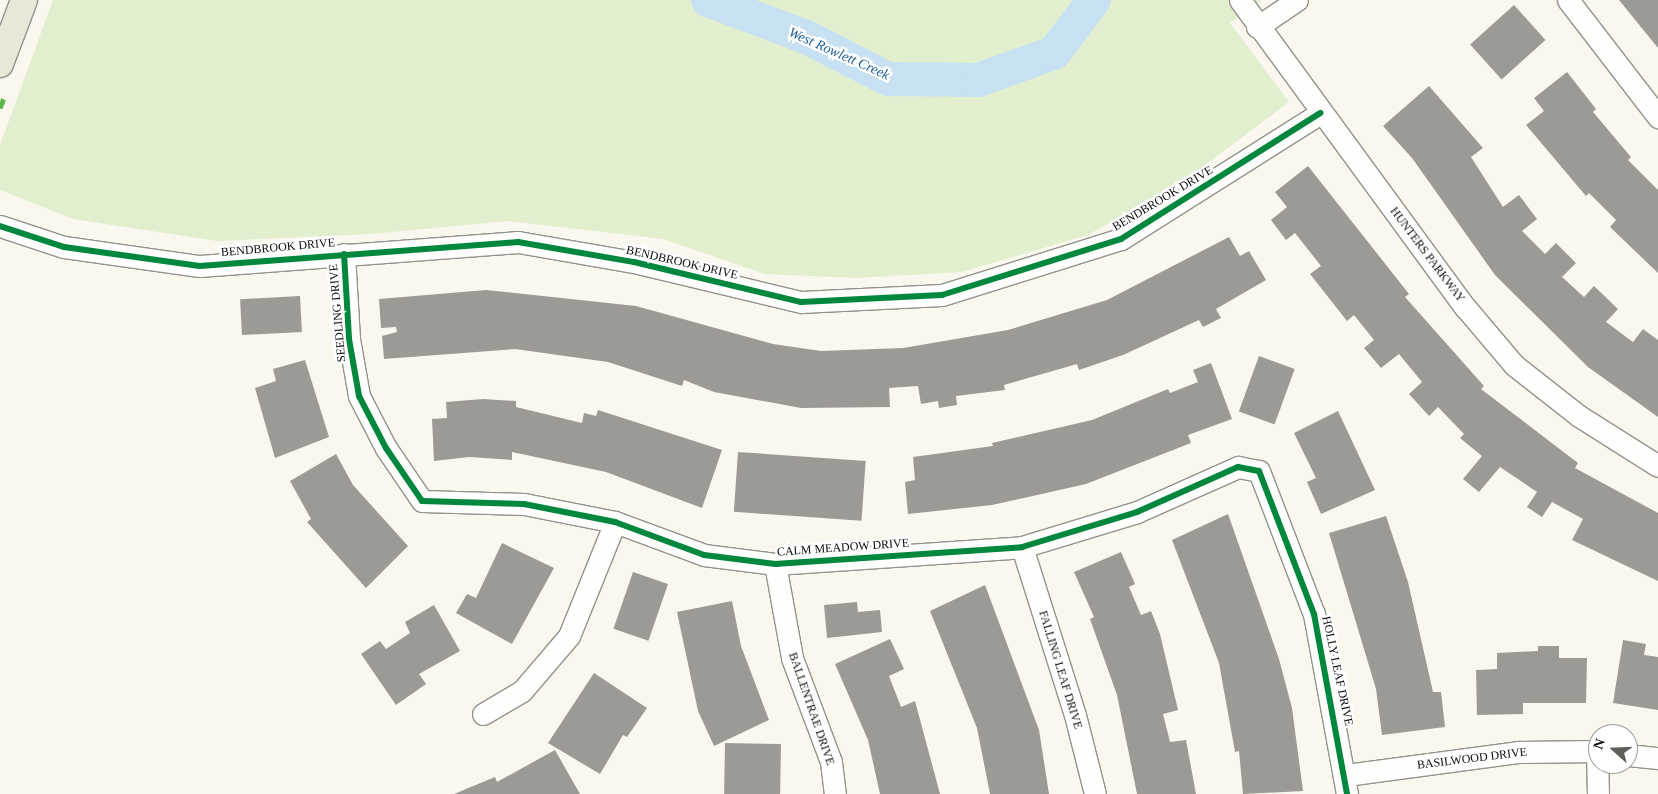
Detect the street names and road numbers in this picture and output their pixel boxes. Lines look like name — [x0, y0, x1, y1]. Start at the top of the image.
street label: BENDBROOK DRIVE — [1110, 163, 1216, 235]
street label: HUNTERS PARKWAY — [1387, 205, 1467, 305]
street label: BENDBROOK DRIVE — [220, 236, 336, 260]
street label: BENDBROOK DRIVE — [625, 243, 739, 283]
street label: SEEDLING DRIVE — [327, 263, 349, 363]
street label: CALM MEADOW DRIVE — [776, 536, 910, 560]
street label: FALLING LEAF DRIVE — [1035, 609, 1085, 731]
street label: HOLLY LEAF DRIVE — [1318, 615, 1356, 727]
street label: BALLENTRAE DRIVE — [785, 651, 837, 767]
street label: BASILWOOD DRIVE — [1416, 745, 1528, 773]

